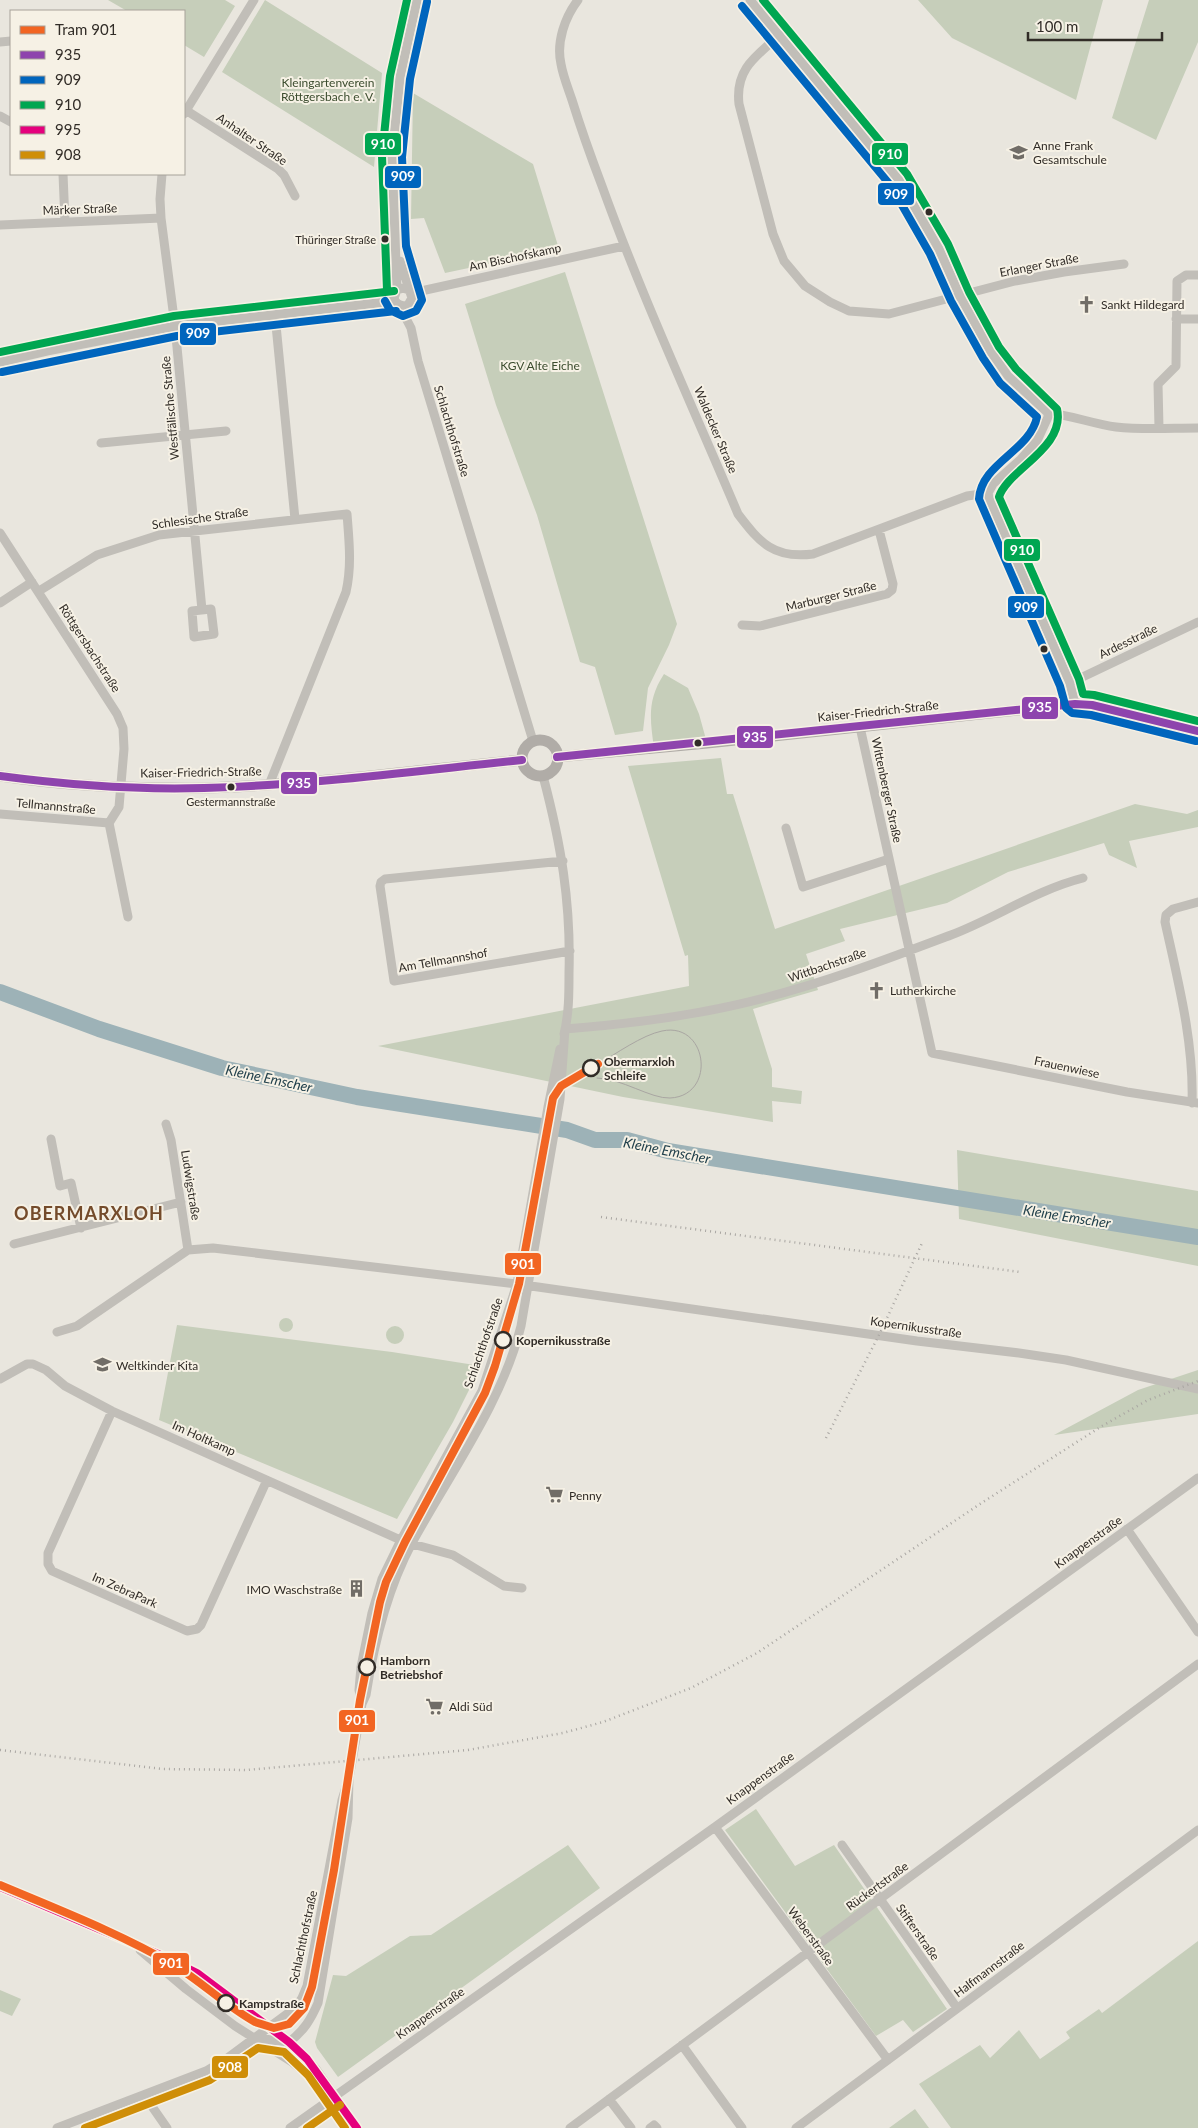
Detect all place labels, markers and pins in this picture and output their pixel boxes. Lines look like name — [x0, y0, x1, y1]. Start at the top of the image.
place label: Anne Frank Gesamtschule — [1033, 138, 1107, 167]
school or university icon: Anne Frank Gesamtschule — [1009, 142, 1029, 162]
unlabelled marker — [924, 207, 934, 217]
place label: Thüringer Straße — [295, 233, 376, 246]
marker: Thüringer Straße — [380, 234, 390, 244]
church icon: Sankt Hildegard — [1077, 294, 1097, 314]
place label: Sankt Hildegard — [1101, 297, 1184, 312]
unlabelled marker — [1039, 644, 1049, 654]
unlabelled marker — [693, 738, 703, 748]
marker: Gestermannstraße — [226, 782, 236, 792]
place label: Gestermannstraße — [186, 795, 276, 808]
church icon: Lutherkirche — [866, 980, 886, 1000]
place label: Lutherkirche — [890, 983, 956, 998]
place label: Obermarxloh Schleife — [604, 1054, 675, 1083]
marker: Obermarxloh Schleife — [582, 1059, 600, 1077]
marker: Kopernikusstraße — [494, 1331, 512, 1349]
place label: Kopernikusstraße — [516, 1333, 611, 1348]
school or university icon: Weltkinder Kita — [92, 1355, 112, 1375]
place label: Weltkinder Kita — [116, 1358, 198, 1373]
supermarket icon: Penny — [545, 1485, 565, 1505]
place label: Penny — [569, 1488, 602, 1503]
building icon: IMO Waschstraße — [346, 1579, 366, 1599]
place label: IMO Waschstraße — [247, 1582, 342, 1597]
place label: Hamborn Betriebshof — [380, 1653, 443, 1682]
marker: Hamborn Betriebshof — [358, 1658, 376, 1676]
supermarket icon: Aldi Süd — [425, 1696, 445, 1716]
place label: Aldi Süd — [449, 1699, 492, 1714]
marker: Kampstraße — [217, 1994, 235, 2012]
place label: Kampstraße — [239, 1996, 305, 2011]

